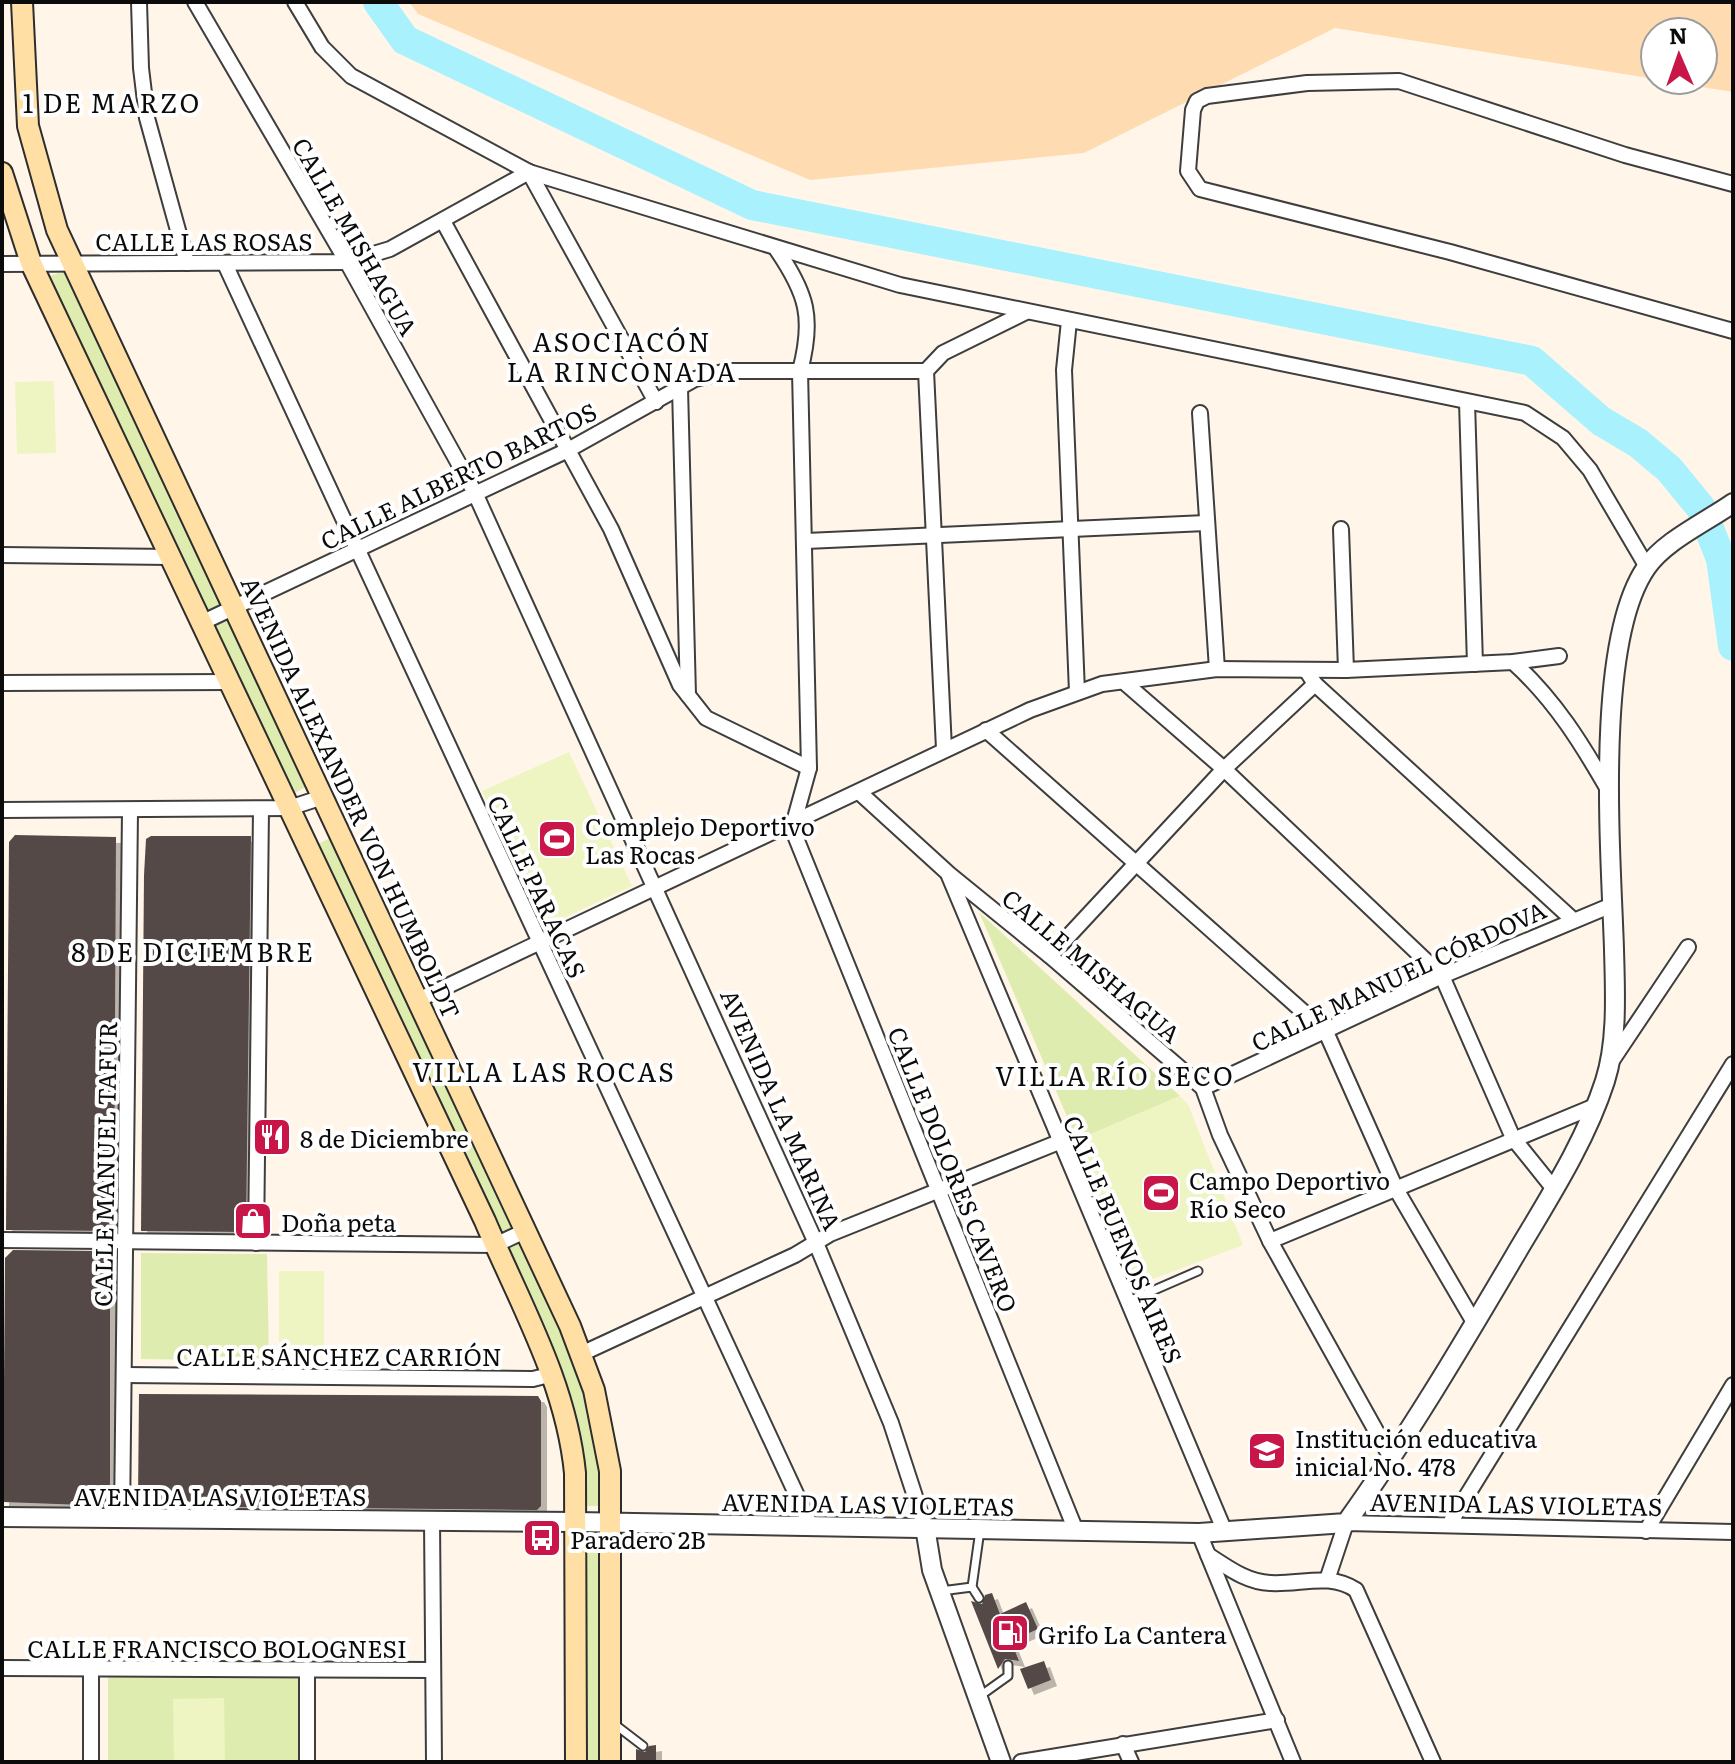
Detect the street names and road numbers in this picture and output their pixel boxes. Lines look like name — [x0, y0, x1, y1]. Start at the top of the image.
street label: CALLE MISHAGUA — [285, 130, 427, 342]
street label: CALLE LAS ROSAS — [95, 223, 313, 258]
street label: CALLE ALBERTO BARTOS — [314, 393, 602, 557]
street label: AVENIDA ALEXANDER VON HUMBOLDT — [234, 570, 470, 1024]
street label: CALLE PARACAS — [480, 789, 596, 983]
street label: CALLE MISHAGUA — [995, 880, 1189, 1050]
street label: CALLE MANUEL CÓRDOVA — [1245, 891, 1551, 1059]
street label: AVENIDA LA MARINA — [713, 983, 851, 1235]
street label: CALLE MANUEL TAFUR — [84, 1021, 124, 1307]
street label: CALLE DOLORES CAVERO — [881, 1021, 1027, 1317]
street label: CALLE BUENOS AIRES — [1056, 1109, 1192, 1369]
street label: CALLE SÁNCHEZ CARRIÓN — [176, 1338, 502, 1373]
street label: AVENIDA LAS VIOLETAS — [74, 1478, 366, 1513]
street label: AVENIDA LAS VIOLETAS — [721, 1483, 1015, 1523]
street label: AVENIDA LAS VIOLETAS — [1369, 1483, 1663, 1523]
street label: CALLE FRANCISCO BOLOGNESI — [27, 1630, 407, 1665]

